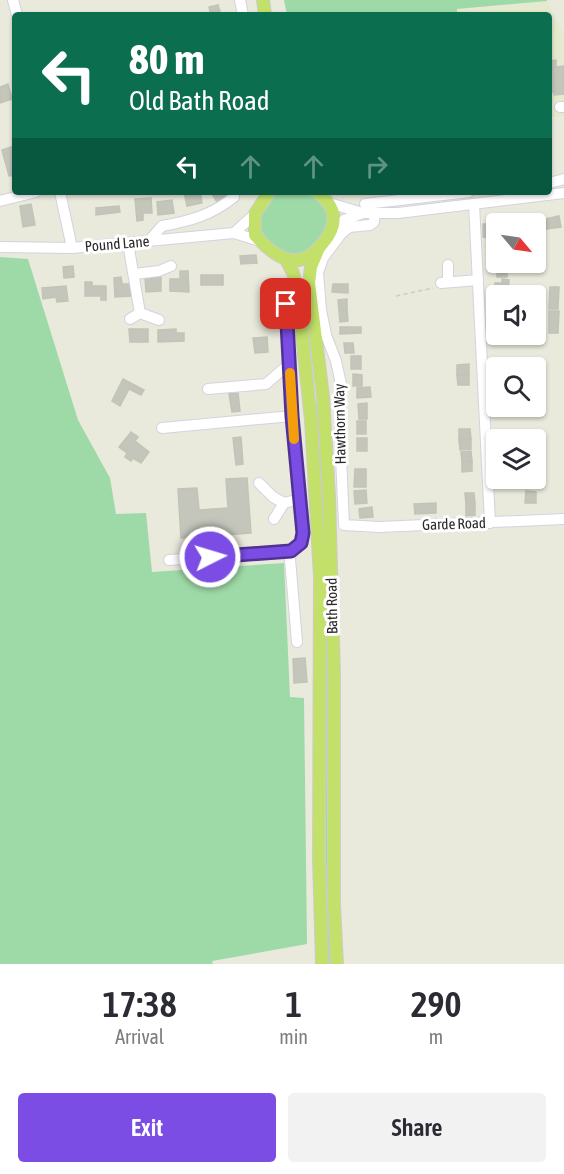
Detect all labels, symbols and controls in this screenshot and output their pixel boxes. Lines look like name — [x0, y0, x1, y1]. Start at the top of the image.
text: 80 m — [129, 35, 204, 83]
icon: left — [30, 36, 108, 114]
text: Old Bath Road — [129, 85, 270, 116]
icon: left — [171, 150, 204, 183]
icon: ahead — [234, 150, 267, 183]
icon: ahead — [297, 150, 330, 183]
icon: right — [360, 150, 393, 183]
north arrow — [486, 213, 546, 273]
map controls — [486, 213, 546, 489]
street label: Pound Lane — [84, 232, 150, 255]
pin — [260, 278, 311, 329]
button: sound — [486, 285, 546, 345]
icon: arrive — [269, 287, 302, 320]
button: search — [486, 357, 546, 417]
street label: Hawthorn Way — [330, 384, 349, 464]
button: layers — [486, 429, 546, 489]
street label: Garde Road — [422, 514, 486, 533]
position arrow — [178, 525, 242, 589]
street label: Bath Road — [323, 578, 340, 634]
text: 17:38 — [103, 983, 177, 1025]
text: 1 — [285, 983, 302, 1025]
text: 290 — [411, 983, 461, 1025]
text: Arrival — [115, 1025, 164, 1048]
text: min — [279, 1025, 308, 1048]
text: m — [429, 1025, 443, 1048]
button: Exit — [18, 1093, 276, 1162]
button: Share — [288, 1093, 546, 1162]

